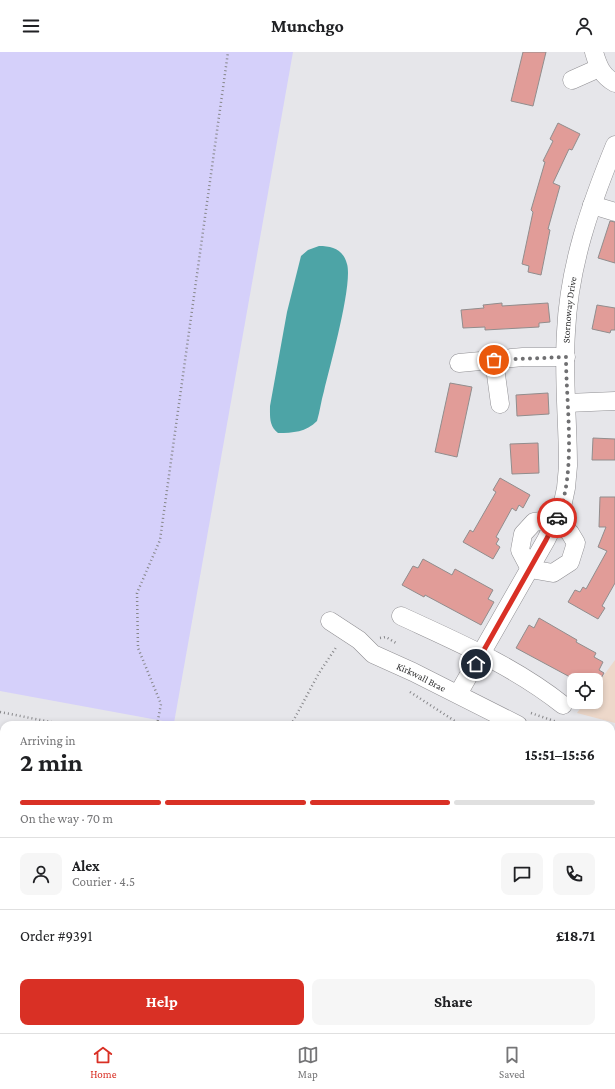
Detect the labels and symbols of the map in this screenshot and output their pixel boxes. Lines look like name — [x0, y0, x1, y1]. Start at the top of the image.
street label: Stornoway Drive — [560, 275, 578, 343]
pin — [477, 343, 511, 377]
courier — [537, 498, 577, 538]
pin — [459, 647, 493, 681]
street label: Kirkwall Brae — [395, 660, 449, 694]

